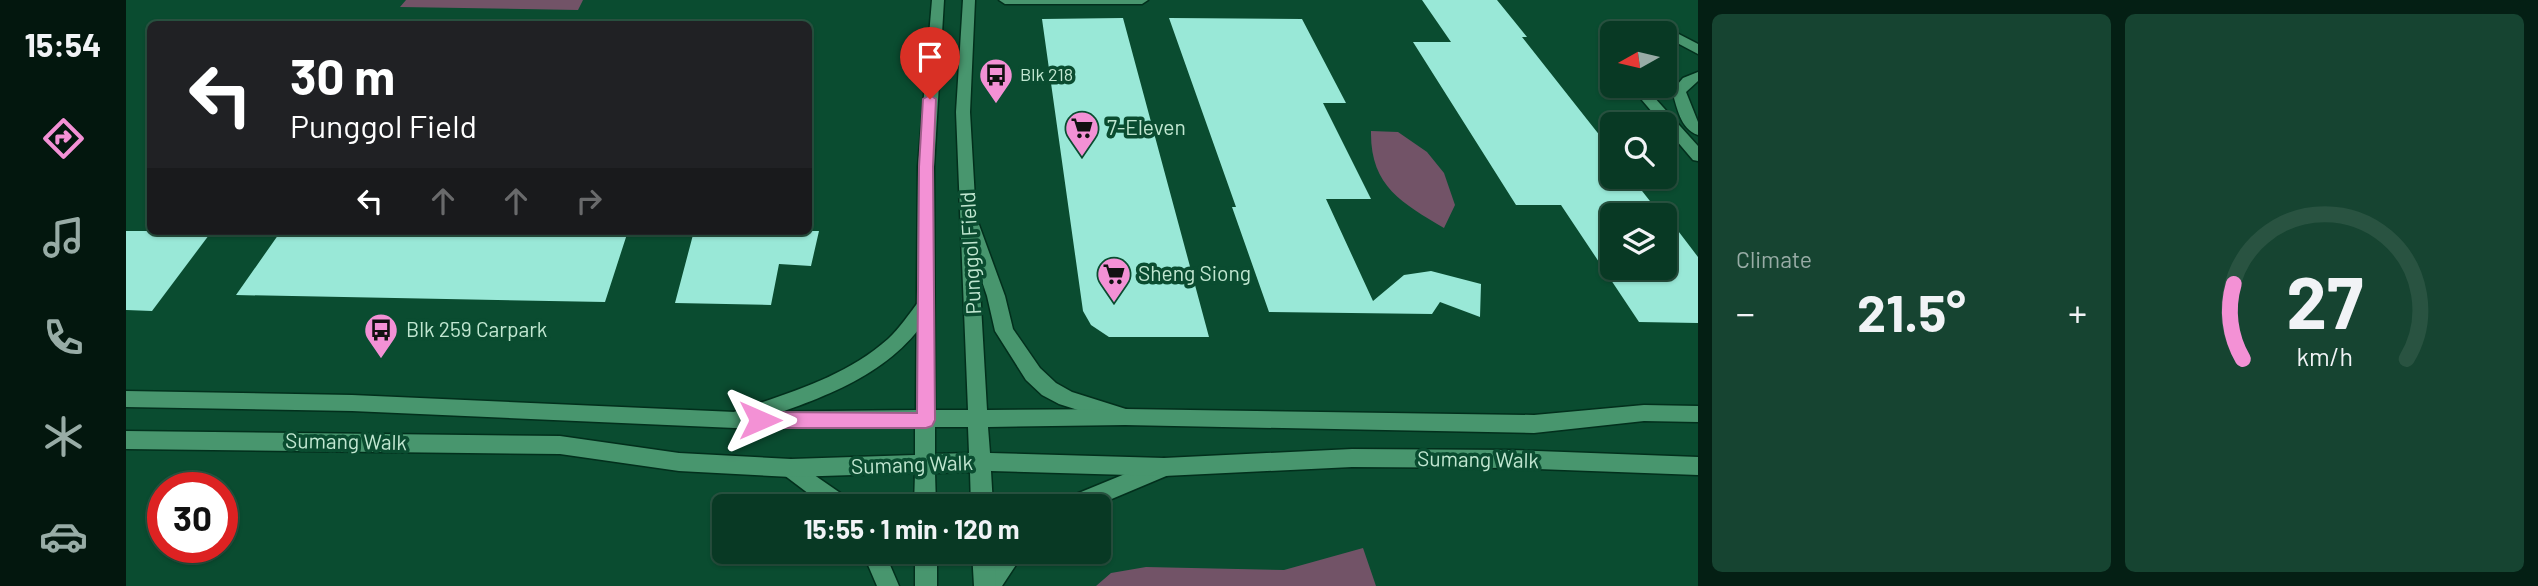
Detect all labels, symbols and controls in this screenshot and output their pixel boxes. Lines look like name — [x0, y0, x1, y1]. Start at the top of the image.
north arrow — [1600, 21, 1676, 98]
map controls — [1600, 21, 1677, 280]
text: 15:54 — [25, 25, 101, 63]
pin — [900, 27, 960, 99]
icon: arrive — [911, 38, 949, 76]
text: 30 m — [290, 46, 395, 105]
icon: left — [175, 49, 266, 140]
bus stop icon: Blk 218 — [977, 56, 1015, 105]
place label: Blk 218 — [1020, 63, 1073, 85]
text: Punggol Field — [290, 106, 477, 144]
supermarket icon: 7-Eleven — [1063, 109, 1101, 158]
button: search — [1600, 112, 1677, 189]
icon: directions — [39, 114, 88, 163]
place label: 7-Eleven — [1107, 114, 1186, 139]
icon: left — [351, 182, 389, 220]
icon: ahead — [424, 182, 462, 220]
icon: ahead — [497, 182, 535, 220]
icon: right — [570, 182, 608, 220]
street label: Punggol Field — [954, 191, 985, 315]
button: layers — [1600, 203, 1677, 280]
icon: music — [39, 213, 88, 262]
text: Climate — [1736, 245, 1812, 273]
supermarket icon: Sheng Siong — [1095, 255, 1133, 304]
text: 27 — [2286, 256, 2363, 344]
place label: Sheng Siong — [1138, 260, 1251, 285]
text: 21.5° — [1857, 280, 1966, 342]
text: − — [1736, 289, 1755, 335]
text: + — [2068, 289, 2087, 335]
bus stop icon: Blk 259 Carpark — [362, 311, 400, 360]
icon: phone — [39, 313, 88, 362]
place label: Blk 259 Carpark — [406, 316, 547, 341]
text: km/h — [2296, 341, 2353, 371]
position arrow — [723, 383, 797, 457]
icon: climate — [39, 412, 88, 461]
street label: Sumang Walk — [285, 427, 407, 454]
street label: Sumang Walk — [1417, 445, 1539, 472]
street label: Sumang Walk — [851, 449, 973, 478]
speed limit sign: 30 — [147, 472, 238, 563]
icon: car — [39, 512, 88, 561]
text: 15:55 · 1 min · 120 m — [803, 513, 1020, 544]

